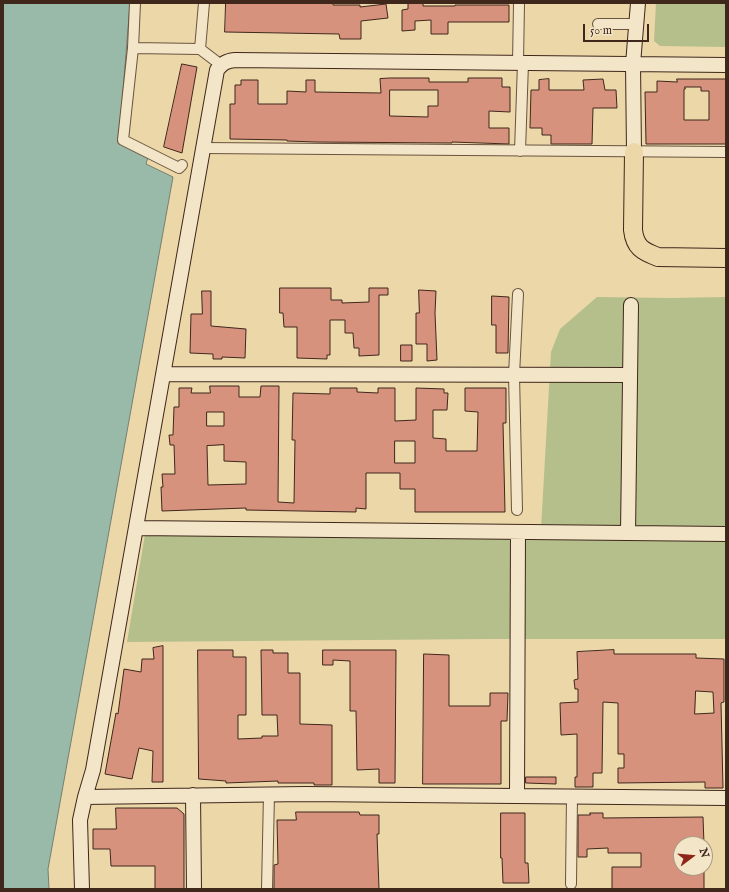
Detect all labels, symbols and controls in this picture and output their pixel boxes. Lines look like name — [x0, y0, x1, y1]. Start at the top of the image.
scale bar — [585, 16, 651, 42]
text: 50 m — [590, 23, 612, 38]
north arrow — [673, 836, 713, 876]
text: N — [696, 846, 712, 859]

